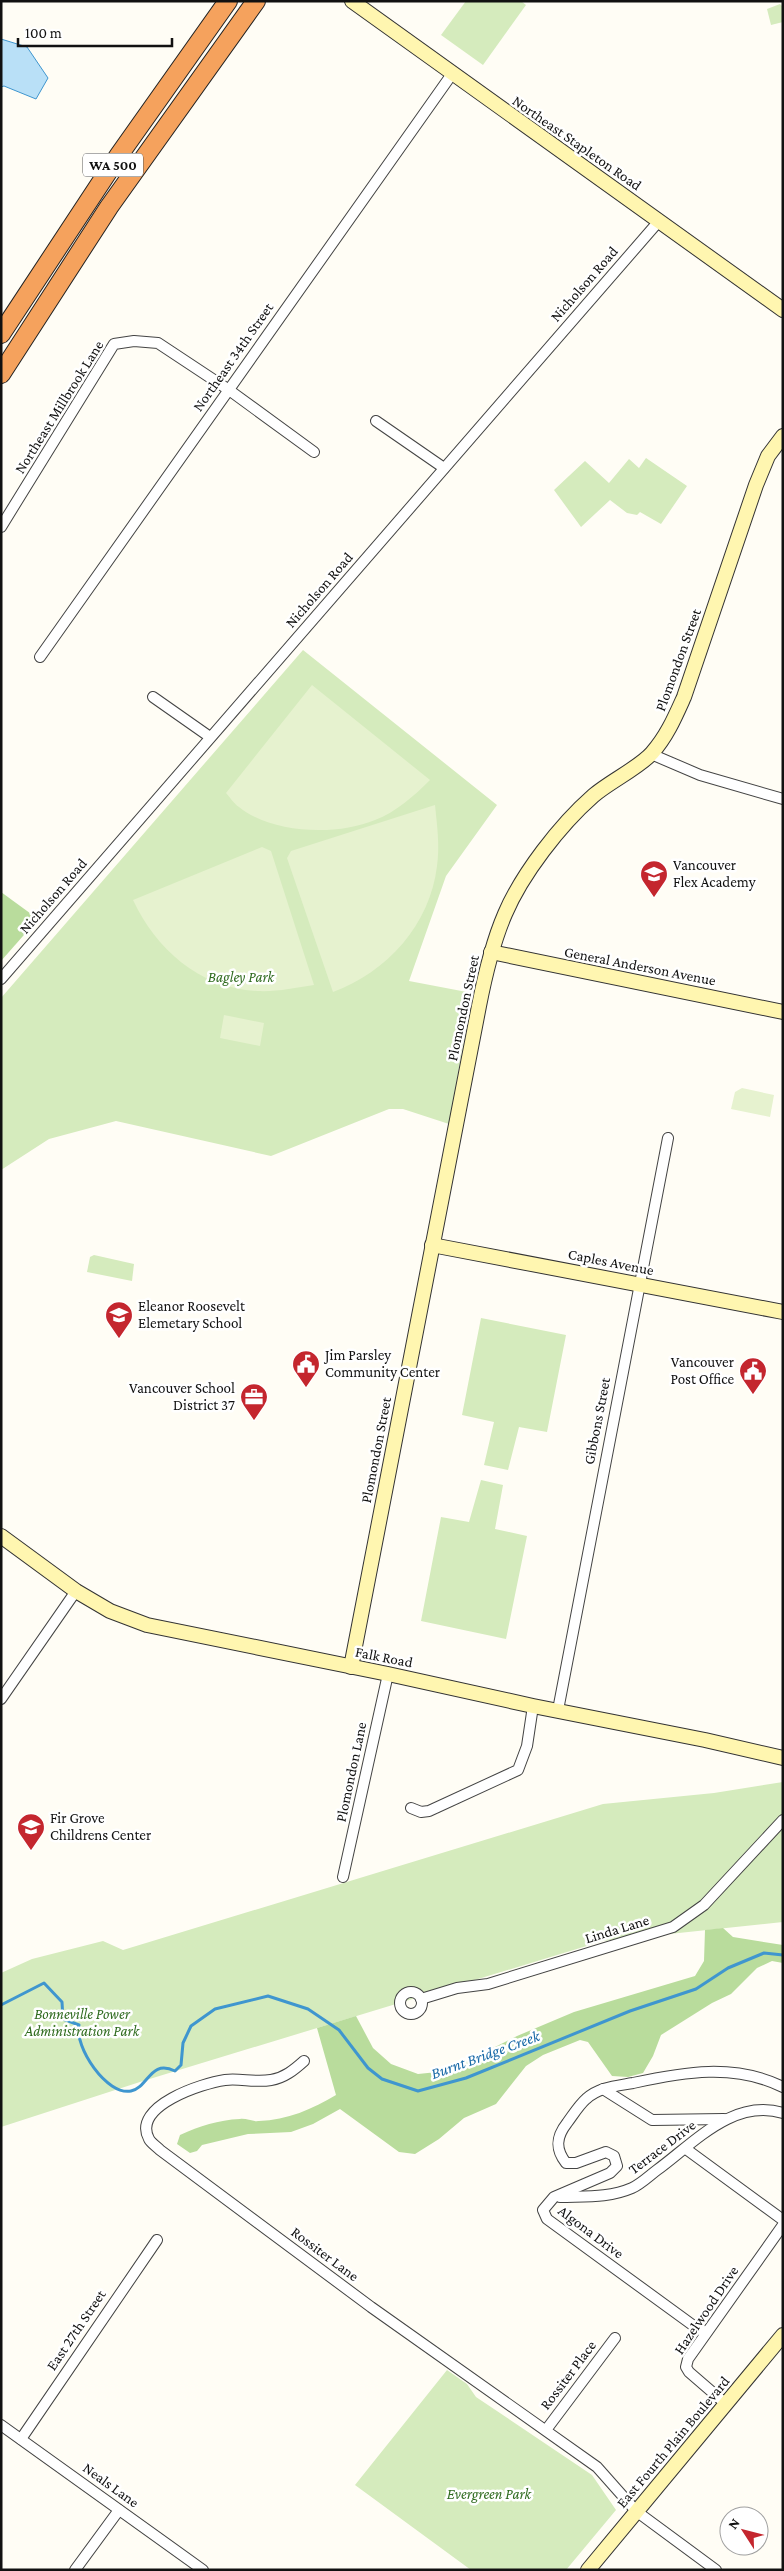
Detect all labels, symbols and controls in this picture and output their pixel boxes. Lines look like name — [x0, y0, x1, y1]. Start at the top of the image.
scale bar — [18, 15, 171, 47]
text: 100 m — [25, 25, 62, 41]
street label: Northeast Stapleton Road — [509, 92, 645, 194]
road number: WA 500 — [83, 154, 143, 176]
street label: Nicholson Road — [547, 243, 621, 325]
street label: Northeast 34th Street — [190, 299, 277, 414]
street label: Northeast Millbrook Lane — [11, 337, 107, 476]
street label: Nicholson Road — [282, 549, 356, 631]
street label: Plomondon Street — [652, 606, 704, 713]
street label: Nicholson Road — [16, 855, 90, 937]
place label: Vancouver Flex Academy — [673, 857, 756, 891]
school or university icon: Vancouver Flex Academy — [639, 859, 669, 898]
street label: General Anderson Avenue — [563, 943, 718, 989]
street label: Plomondon Street — [444, 953, 482, 1062]
park label: Bagley Park — [208, 969, 276, 986]
street label: Caples Avenue — [567, 1246, 656, 1279]
place label: Eleanor Roosevelt Elemetary School — [138, 1298, 246, 1332]
school or university icon: Eleanor Roosevelt Elemetary School — [104, 1300, 134, 1339]
place label: Jim Parsley Community Center — [323, 1347, 441, 1381]
public building icon: Jim Parsley Community Center — [291, 1349, 321, 1388]
place label: Vancouver Post Office — [670, 1354, 735, 1387]
public building icon: Vancouver Post Office — [738, 1356, 768, 1395]
street label: Gibbons Street — [581, 1375, 613, 1466]
place label: Vancouver School District 37 — [129, 1380, 235, 1413]
office icon: Vancouver School District 37 — [239, 1382, 269, 1421]
street label: Plomondon Street — [358, 1395, 394, 1504]
street label: Falk Road — [354, 1644, 414, 1670]
street label: Plomondon Lane — [333, 1720, 369, 1823]
place label: Fir Grove Childrens Center — [50, 1810, 152, 1843]
school or university icon: Fir Grove Childrens Center — [16, 1812, 46, 1851]
street label: Linda Lane — [583, 1912, 651, 1946]
park label: Bonneville Power Administration Park — [24, 2006, 141, 2039]
water label: Burnt Bridge Creek — [429, 2027, 543, 2083]
street label: Terrace Drive — [625, 2116, 699, 2177]
street label: Algona Drive — [555, 2202, 627, 2263]
street label: Rossiter Lane — [288, 2224, 362, 2285]
street label: Hazelwood Drive — [671, 2263, 742, 2357]
street label: East 27th Street — [43, 2286, 109, 2373]
street label: Rossiter Place — [537, 2337, 599, 2413]
street label: East Fourth Plain Boulevard — [613, 2373, 733, 2511]
street label: Neals Lane — [80, 2459, 142, 2511]
park label: Evergreen Park — [447, 2486, 533, 2503]
north arrow — [719, 2506, 769, 2556]
text: N — [724, 2514, 743, 2532]

